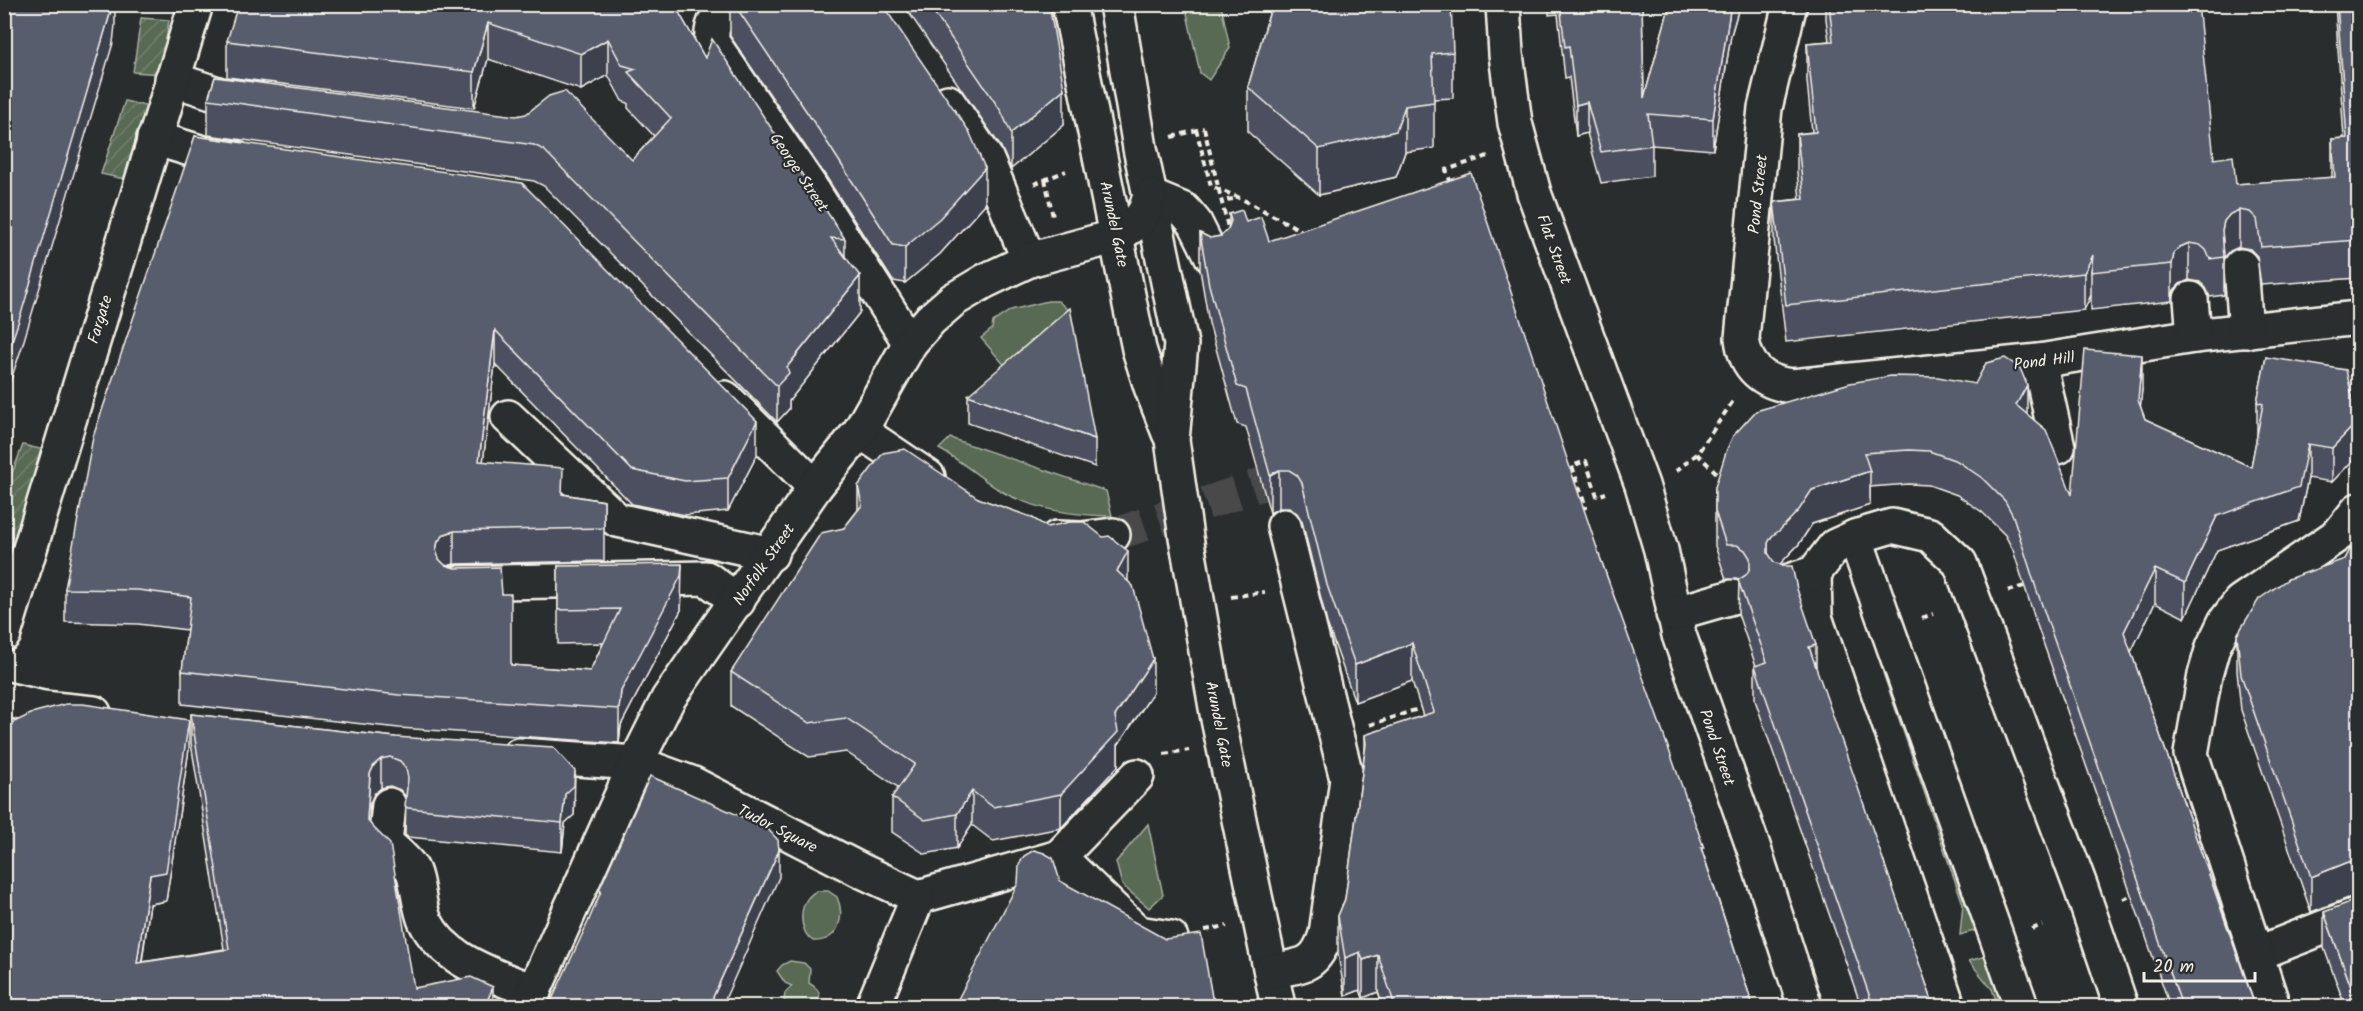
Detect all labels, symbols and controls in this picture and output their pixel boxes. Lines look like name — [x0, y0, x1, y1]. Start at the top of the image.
street label: George Street — [763, 128, 835, 218]
street label: Pond Street — [1742, 153, 1775, 235]
street label: Arundel Gate — [1092, 179, 1135, 270]
street label: Flat Street — [1529, 211, 1578, 289]
street label: Fargate — [81, 292, 120, 347]
street label: Pond Hill — [2012, 345, 2076, 378]
street label: Norfolk Street — [727, 518, 802, 611]
street label: Arundel Gate — [1198, 679, 1239, 770]
street label: Pond Street — [1692, 706, 1742, 790]
street label: Tudor Square — [733, 798, 822, 860]
scale bar — [2144, 945, 2255, 983]
text: 20 m — [2153, 953, 2194, 982]

